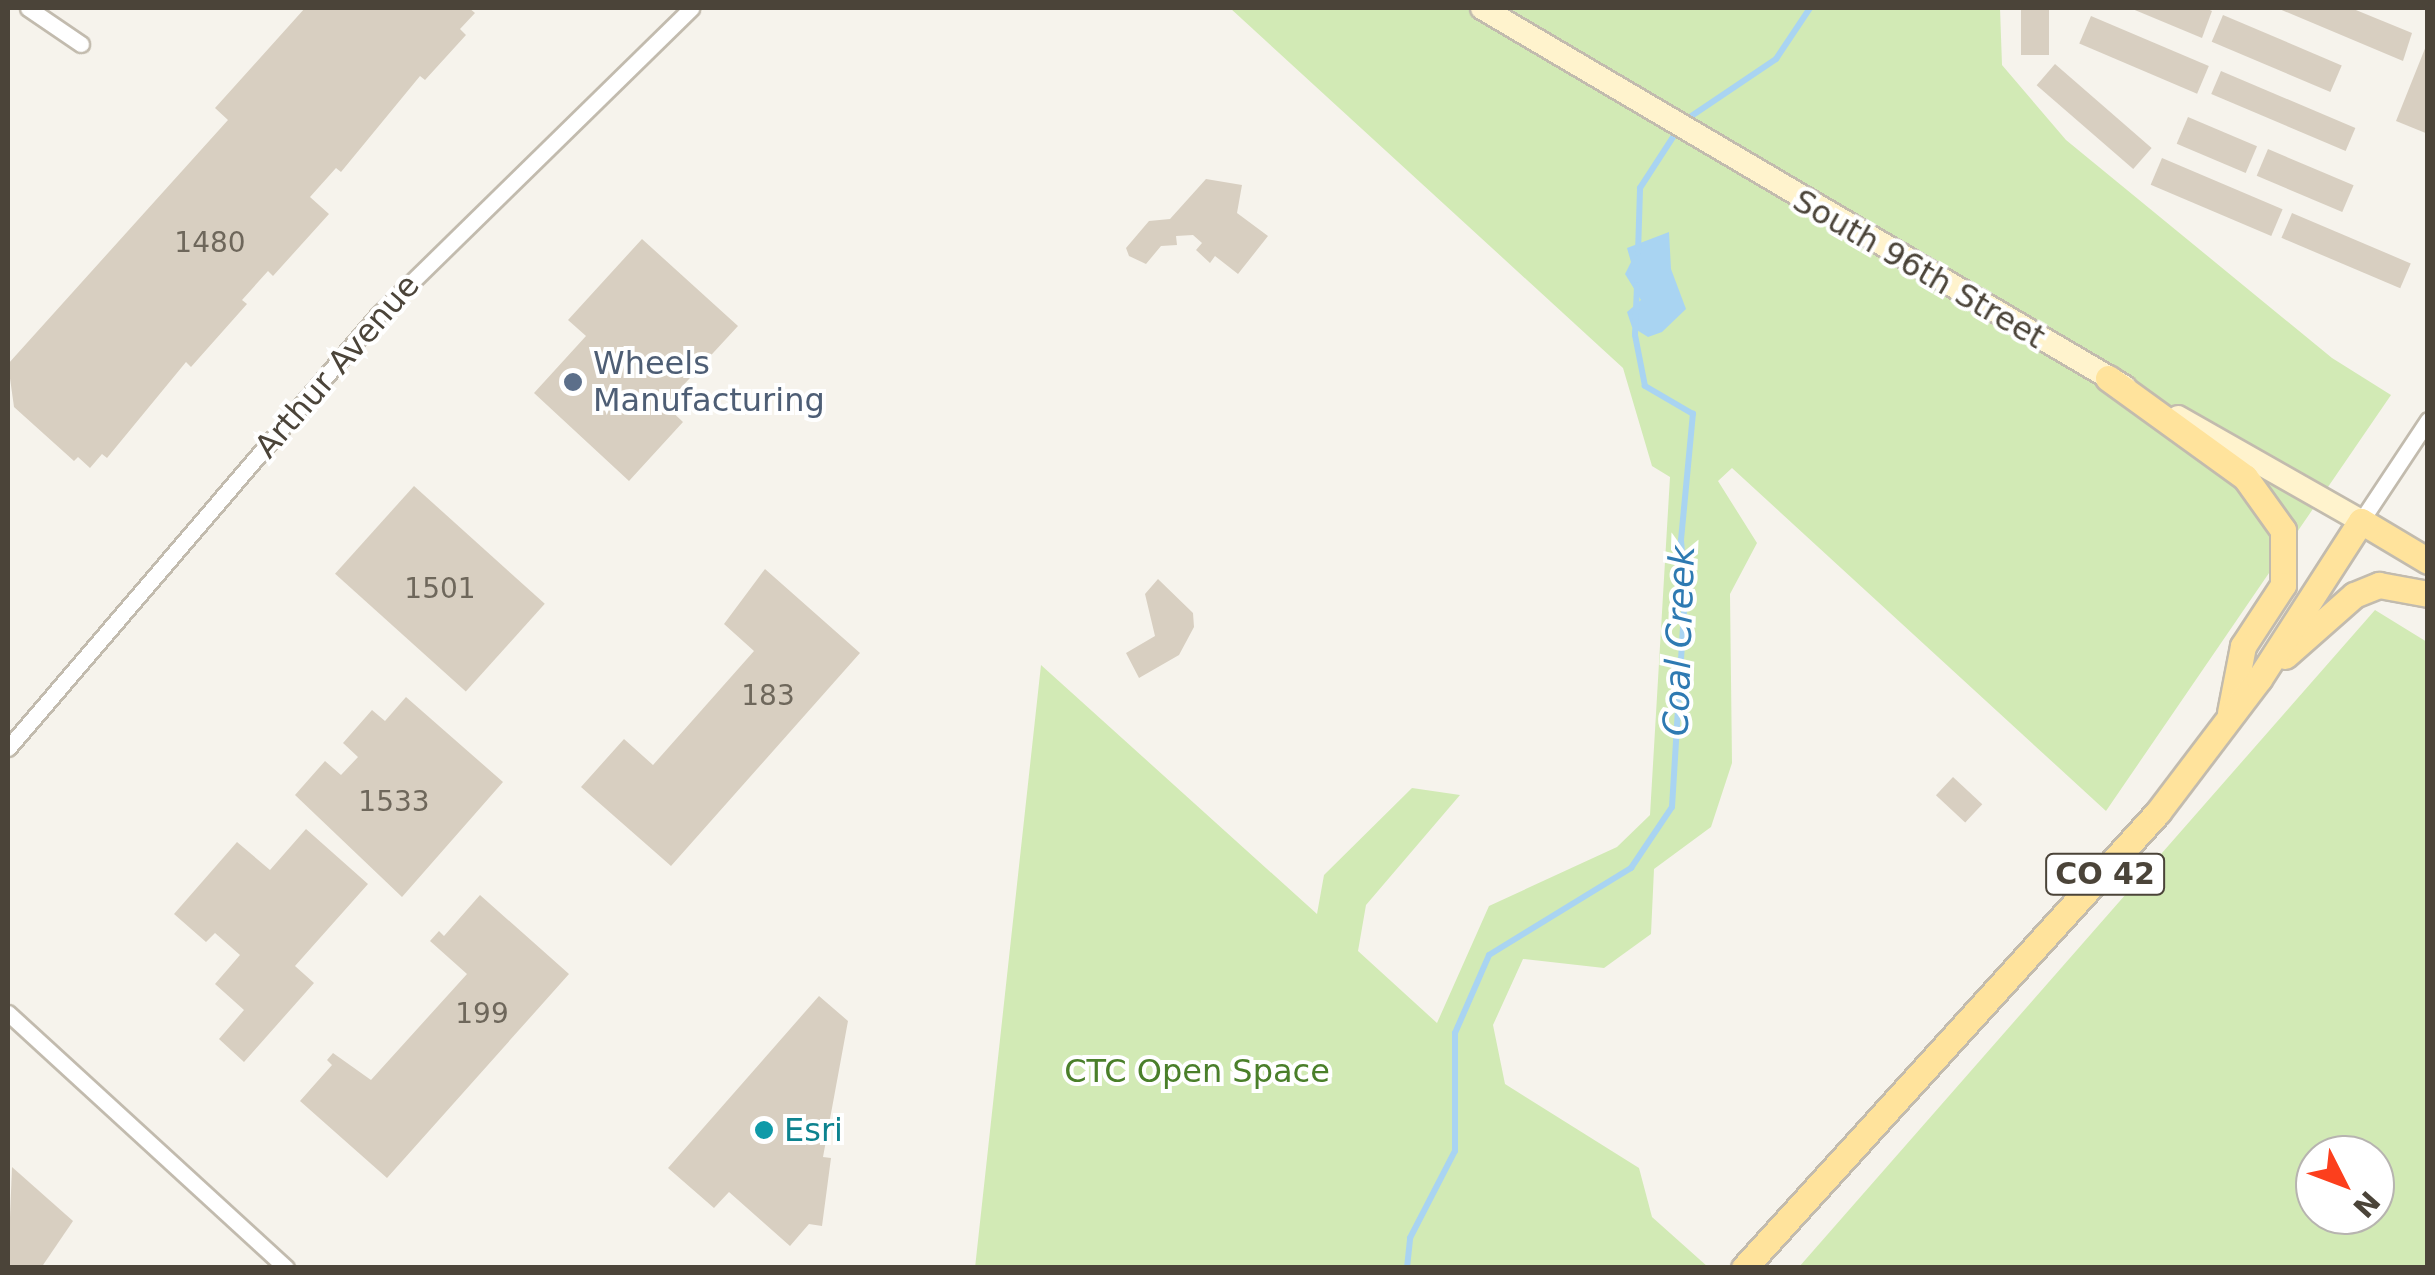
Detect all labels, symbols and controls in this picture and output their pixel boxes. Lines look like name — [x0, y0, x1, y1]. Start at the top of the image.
street label: South 96th Street — [1786, 181, 2052, 357]
house number: 1480 — [174, 226, 246, 260]
street label: Arthur Avenue — [247, 266, 427, 466]
place label: Wheels Manufacturing — [593, 345, 825, 420]
marker: Wheels Manufacturing — [562, 371, 584, 393]
water label: Coal Creek — [1655, 545, 1703, 737]
house number: 1501 — [404, 572, 476, 606]
house number: 183 — [741, 679, 795, 713]
house number: 1533 — [358, 785, 430, 819]
road number: CO 42 — [2045, 849, 2165, 899]
house number: 199 — [455, 997, 509, 1031]
park label: CTC Open Space — [1064, 1052, 1330, 1090]
place label: Esri — [784, 1111, 843, 1149]
marker: Esri — [753, 1119, 775, 1141]
north arrow — [2295, 1135, 2395, 1235]
text: N — [2346, 1184, 2386, 1224]

